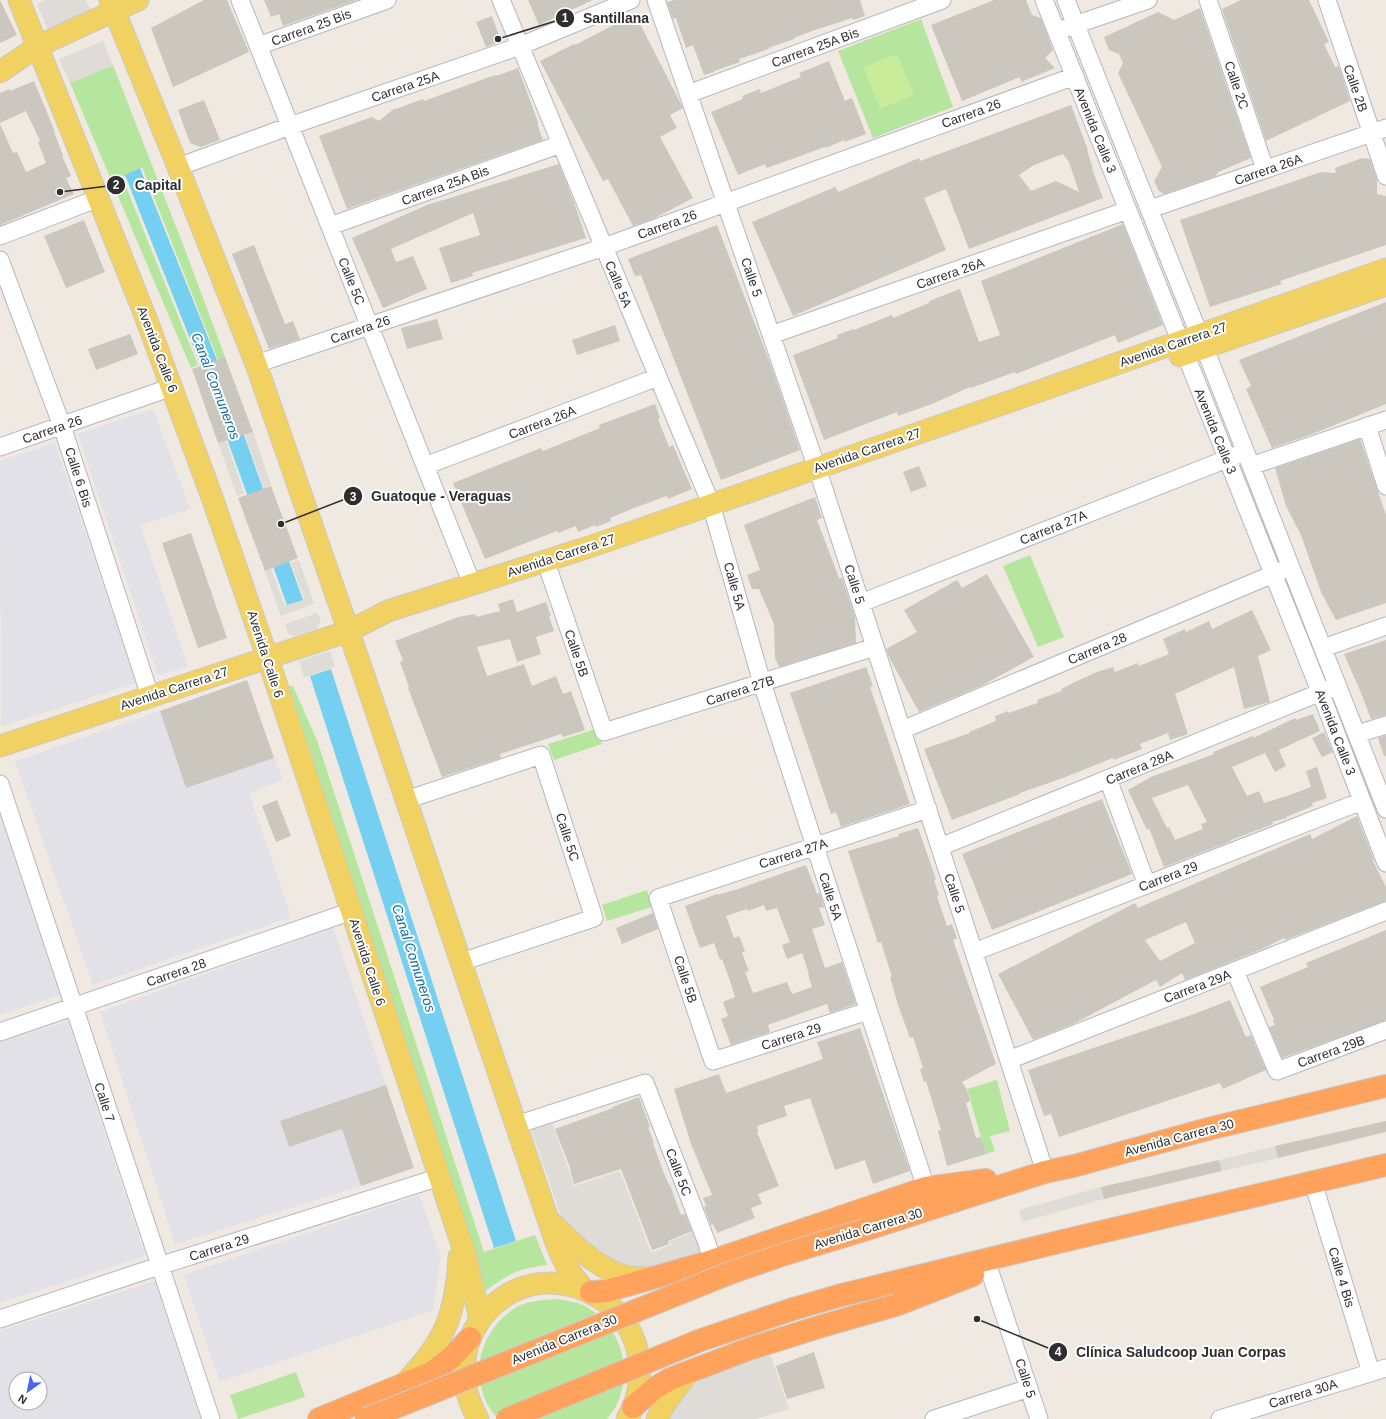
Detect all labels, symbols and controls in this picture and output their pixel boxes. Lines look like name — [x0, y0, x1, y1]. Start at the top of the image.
callout: Santillana — [555, 5, 657, 31]
street label: Carrera 25 Bis — [269, 6, 354, 49]
text: Santillana — [583, 10, 649, 26]
text: 1 — [562, 11, 569, 25]
street label: Carrera 25A Bis — [769, 25, 861, 70]
street label: Calle 2C — [1221, 59, 1252, 111]
street label: Calle 2B — [1340, 62, 1371, 114]
street label: Carrera 25A — [369, 68, 441, 105]
street label: Avenida Calle 3 — [1072, 85, 1120, 175]
street label: Carrera 26 — [939, 96, 1003, 131]
street label: Carrera 26A — [1232, 151, 1304, 188]
street label: Carrera 25A Bis — [399, 163, 491, 208]
callout: Capital — [106, 172, 189, 198]
text: Capital — [135, 177, 181, 193]
text: 2 — [113, 178, 120, 192]
street label: Carrera 26 — [635, 207, 699, 242]
street label: Calle 5C — [335, 255, 368, 307]
street label: Carrera 26A — [914, 255, 986, 292]
street label: Calle 5 — [738, 256, 765, 299]
street label: Calle 5A — [602, 259, 635, 310]
street label: Avenida Calle 6 — [134, 304, 181, 394]
street label: Carrera 26 — [328, 312, 392, 347]
street label: Avenida Carrera 27 — [1118, 319, 1229, 370]
water label: Canal Comuneros — [188, 330, 244, 442]
street label: Avenida Calle 3 — [1192, 386, 1240, 476]
street label: Carrera 26A — [506, 403, 578, 442]
street label: Carrera 26 — [20, 412, 84, 447]
street label: Avenida Carrera 27 — [812, 425, 923, 476]
street label: Calle 6 Bis — [62, 445, 95, 509]
callout: Guatoque - Veraguas — [343, 483, 519, 509]
text: Guatoque - Veraguas — [371, 488, 511, 504]
text: 3 — [350, 490, 357, 504]
street label: Carrera 27A — [1018, 507, 1089, 548]
street label: Avenida Carrera 27 — [505, 531, 617, 580]
street label: Calle 5A — [721, 560, 749, 612]
street label: Calle 5 — [841, 563, 868, 606]
street label: Avenida Calle 6 — [244, 609, 287, 700]
street label: Calle 5B — [561, 627, 592, 679]
street label: Carrera 28 — [1066, 629, 1129, 668]
street label: Avenida Carrera 27 — [118, 664, 230, 713]
street label: Carrera 27B — [704, 672, 776, 709]
street label: Avenida Calle 3 — [1312, 687, 1359, 777]
street label: Carrera 28A — [1104, 747, 1175, 788]
street label: Calle 5C — [553, 811, 582, 863]
street label: Carrera 27A — [757, 835, 829, 872]
street label: Carrera 29 — [1136, 858, 1200, 895]
street label: Calle 5A — [816, 870, 845, 922]
street label: Calle 5 — [941, 872, 968, 915]
water label: Canal Comuneros — [389, 902, 439, 1014]
street label: Avenida Calle 6 — [346, 917, 389, 1008]
street label: Calle 5B — [671, 953, 700, 1005]
street label: Carrera 28 — [144, 955, 208, 990]
street label: Carrera 29A — [1161, 967, 1233, 1006]
street label: Carrera 29 — [759, 1020, 823, 1053]
street label: Carrera 29B — [1295, 1032, 1367, 1071]
street label: Calle 7 — [91, 1081, 118, 1124]
street label: Avenida Carrera 30 — [1123, 1116, 1235, 1159]
street label: Calle 5C — [663, 1146, 694, 1198]
street label: Avenida Carrera 30 — [812, 1205, 924, 1252]
street label: Carrera 29 — [187, 1231, 251, 1264]
street label: Calle 4 Bis — [1325, 1245, 1358, 1310]
street label: Avenida Carrera 30 — [509, 1311, 619, 1367]
callout: Clínica Saludcoop Juan Corpas — [1048, 1339, 1294, 1365]
text: Clínica Saludcoop Juan Corpas — [1076, 1344, 1286, 1360]
text: 4 — [1055, 1345, 1062, 1359]
street label: Calle 5 — [1012, 1357, 1039, 1400]
north arrow — [8, 1371, 48, 1411]
street label: Carrera 30A — [1267, 1376, 1340, 1411]
text: N — [16, 1392, 29, 1407]

